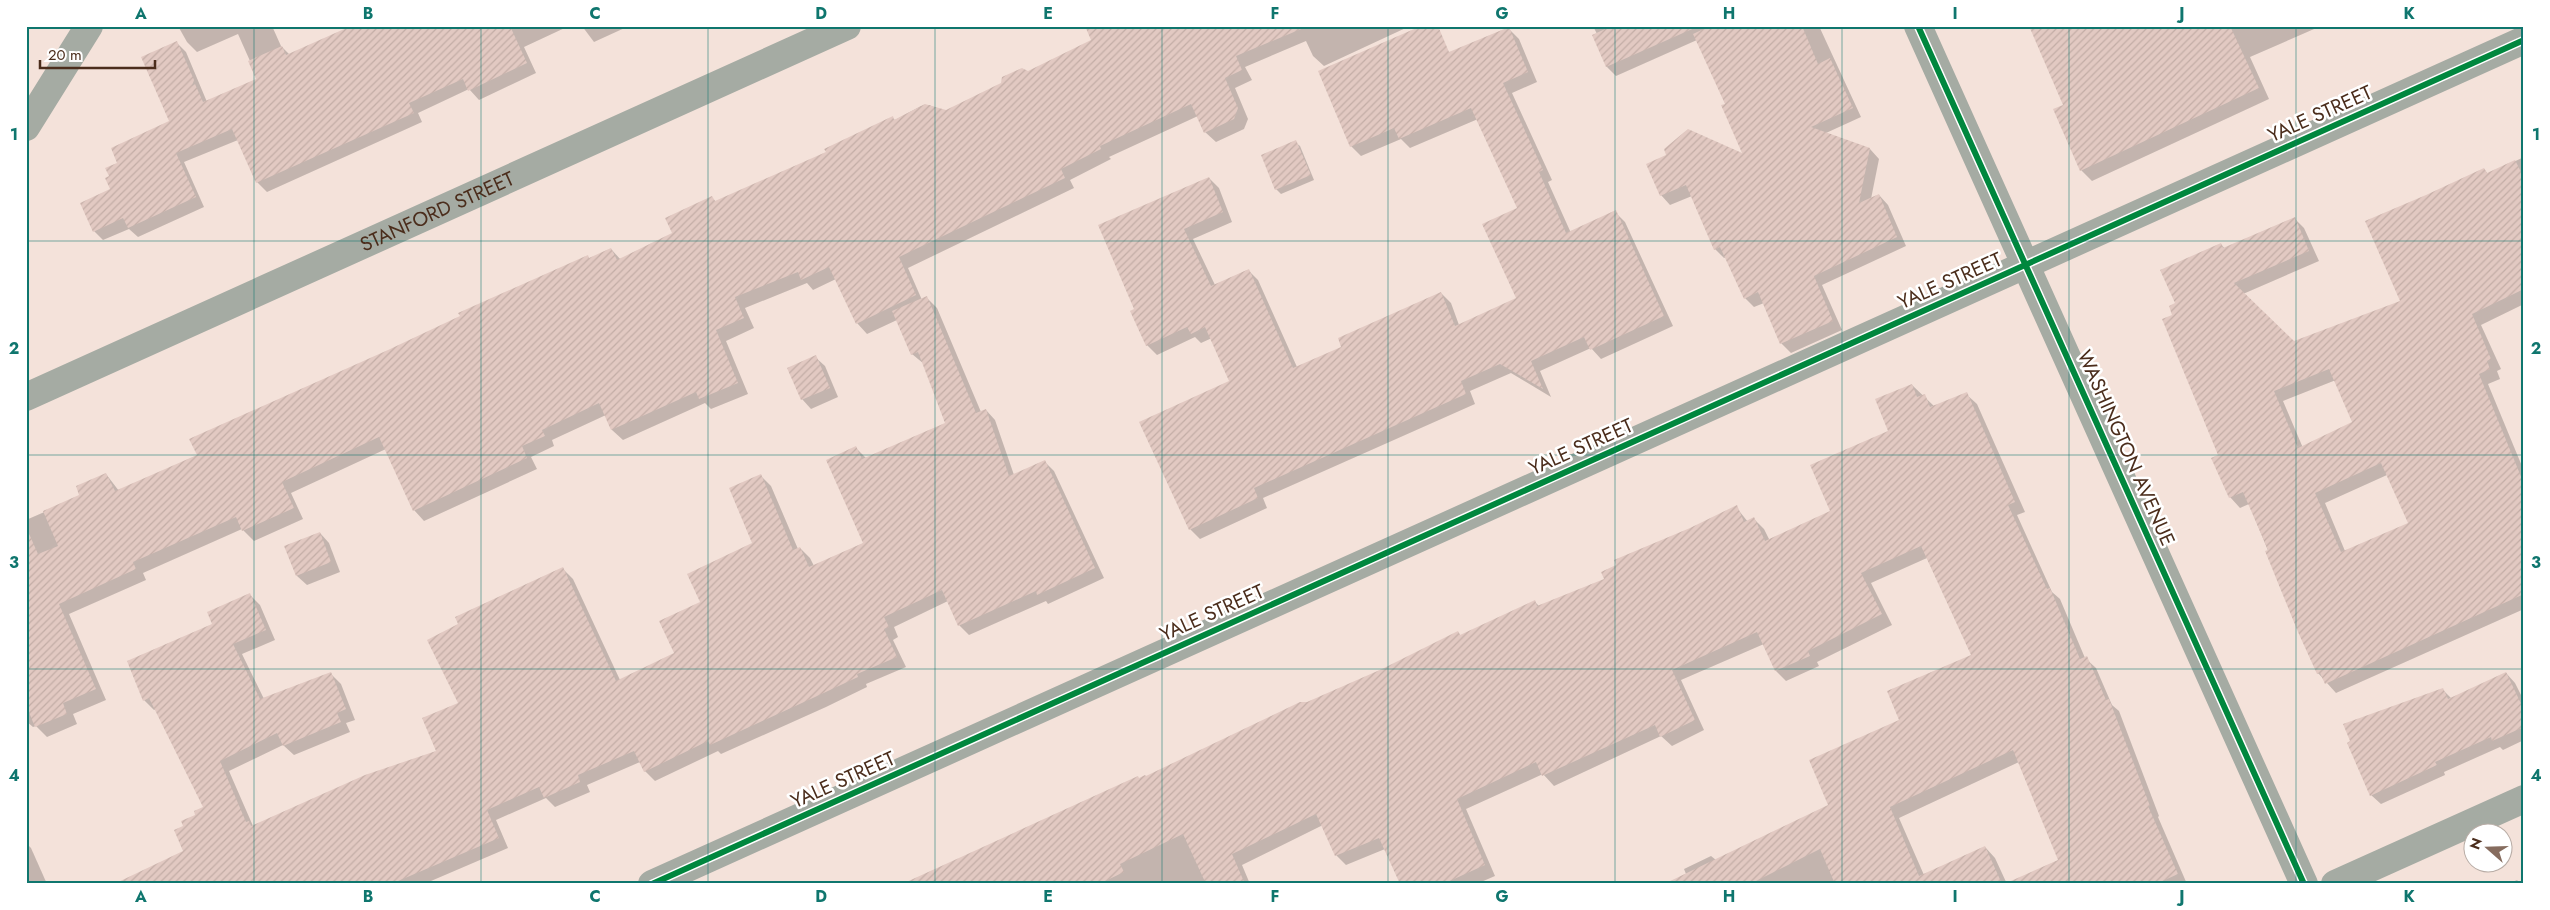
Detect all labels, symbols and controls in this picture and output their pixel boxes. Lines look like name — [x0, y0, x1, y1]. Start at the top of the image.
text: A — [134, 2, 147, 25]
text: B — [363, 2, 373, 25]
text: C — [589, 2, 601, 25]
text: D — [815, 2, 827, 25]
text: E — [1043, 2, 1053, 25]
text: F — [1271, 2, 1279, 25]
text: G — [1495, 2, 1509, 25]
text: H — [1723, 2, 1735, 25]
text: I — [1952, 2, 1958, 25]
text: J — [2176, 2, 2185, 25]
text: K — [2403, 2, 2415, 25]
scale bar — [40, 38, 155, 70]
text: 20 m — [48, 44, 82, 66]
street label: YALE STREET — [2263, 78, 2377, 150]
text: 1 — [10, 123, 18, 146]
text: 1 — [2532, 123, 2540, 146]
street label: STANFORD STREET — [355, 164, 519, 259]
street label: YALE STREET — [1893, 245, 2007, 317]
text: 2 — [9, 337, 19, 360]
text: 2 — [2531, 337, 2541, 360]
street label: WASHINGTON AVENUE — [2070, 345, 2182, 551]
street label: YALE STREET — [1524, 411, 1638, 483]
text: 3 — [9, 551, 19, 574]
text: 3 — [2531, 551, 2541, 574]
street label: YALE STREET — [1155, 577, 1269, 649]
street label: YALE STREET — [786, 744, 900, 816]
text: 4 — [8, 764, 20, 787]
text: 4 — [2530, 764, 2542, 787]
north arrow — [2462, 822, 2512, 872]
text: N — [2464, 835, 2487, 852]
text: A — [134, 885, 147, 908]
text: B — [363, 885, 373, 908]
text: C — [589, 885, 601, 908]
text: D — [815, 885, 827, 908]
text: E — [1043, 885, 1053, 908]
text: F — [1271, 885, 1279, 908]
text: G — [1495, 885, 1509, 908]
text: H — [1723, 885, 1735, 908]
text: I — [1952, 885, 1958, 908]
text: J — [2176, 885, 2185, 908]
text: K — [2403, 885, 2415, 908]

